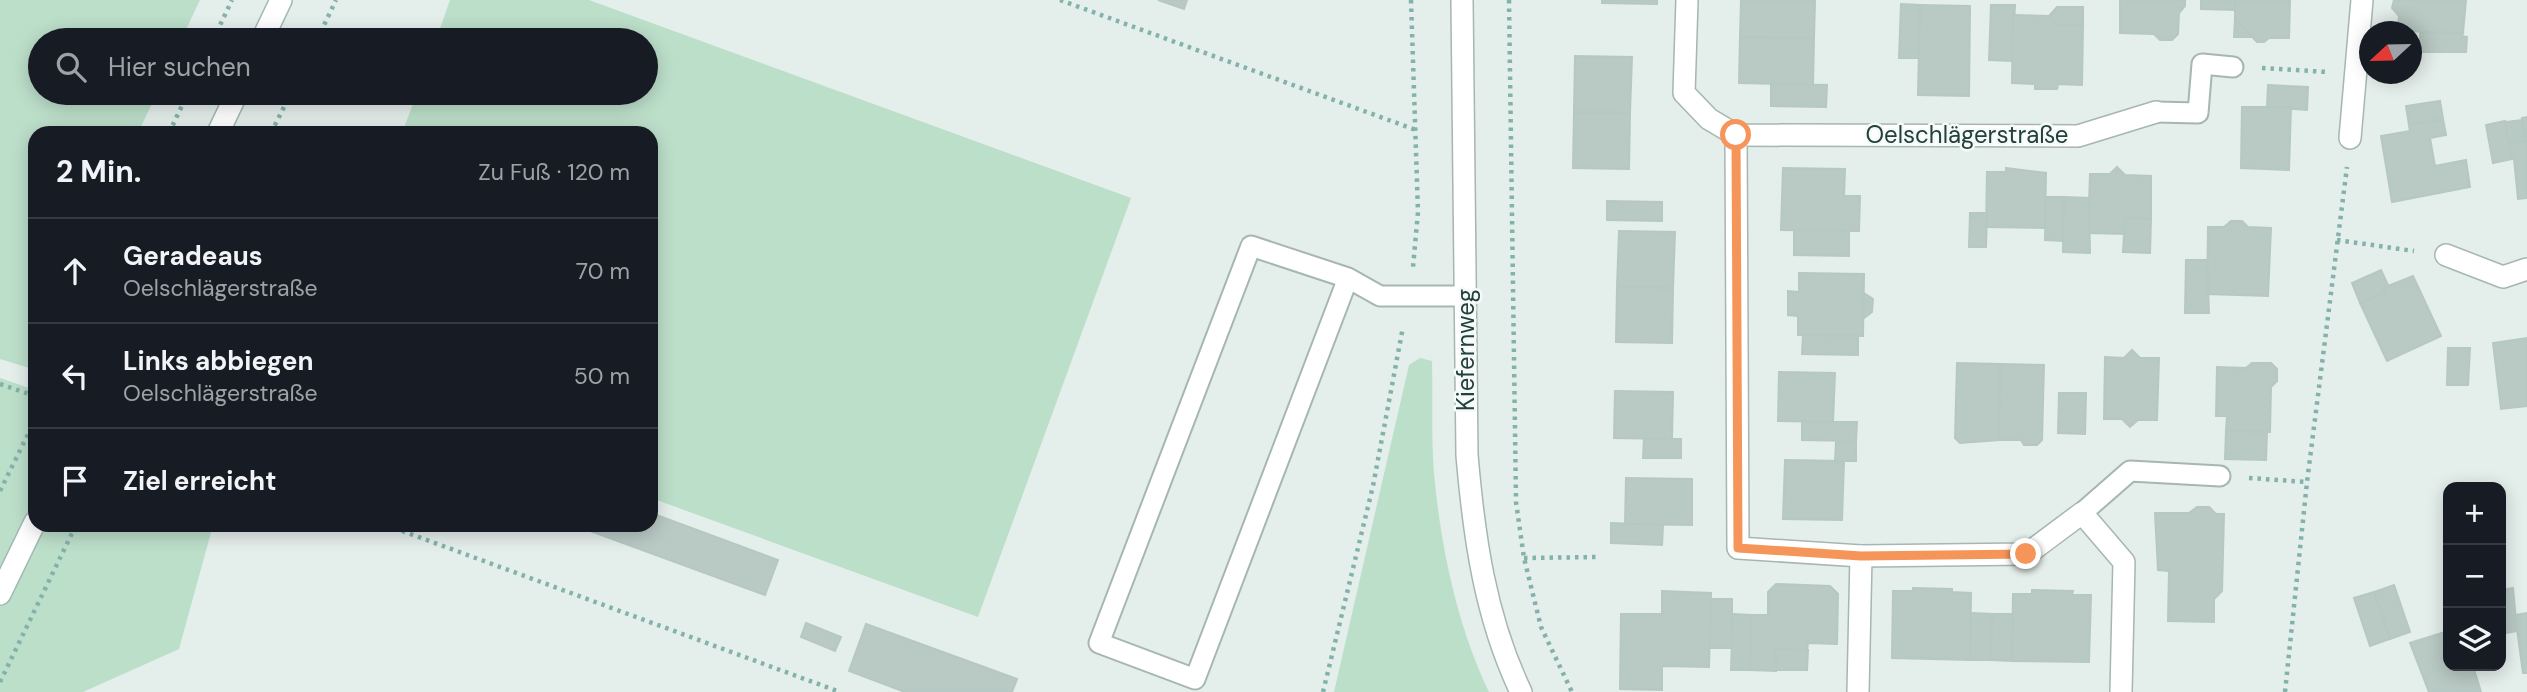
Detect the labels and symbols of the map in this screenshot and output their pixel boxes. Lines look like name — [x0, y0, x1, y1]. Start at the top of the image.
north arrow — [2359, 21, 2422, 84]
route start — [1720, 119, 1751, 150]
street label: Oelschlägerstraße — [1866, 119, 2069, 150]
street label: Kiefernweg — [1450, 289, 1481, 411]
route end — [2010, 538, 2041, 569]

